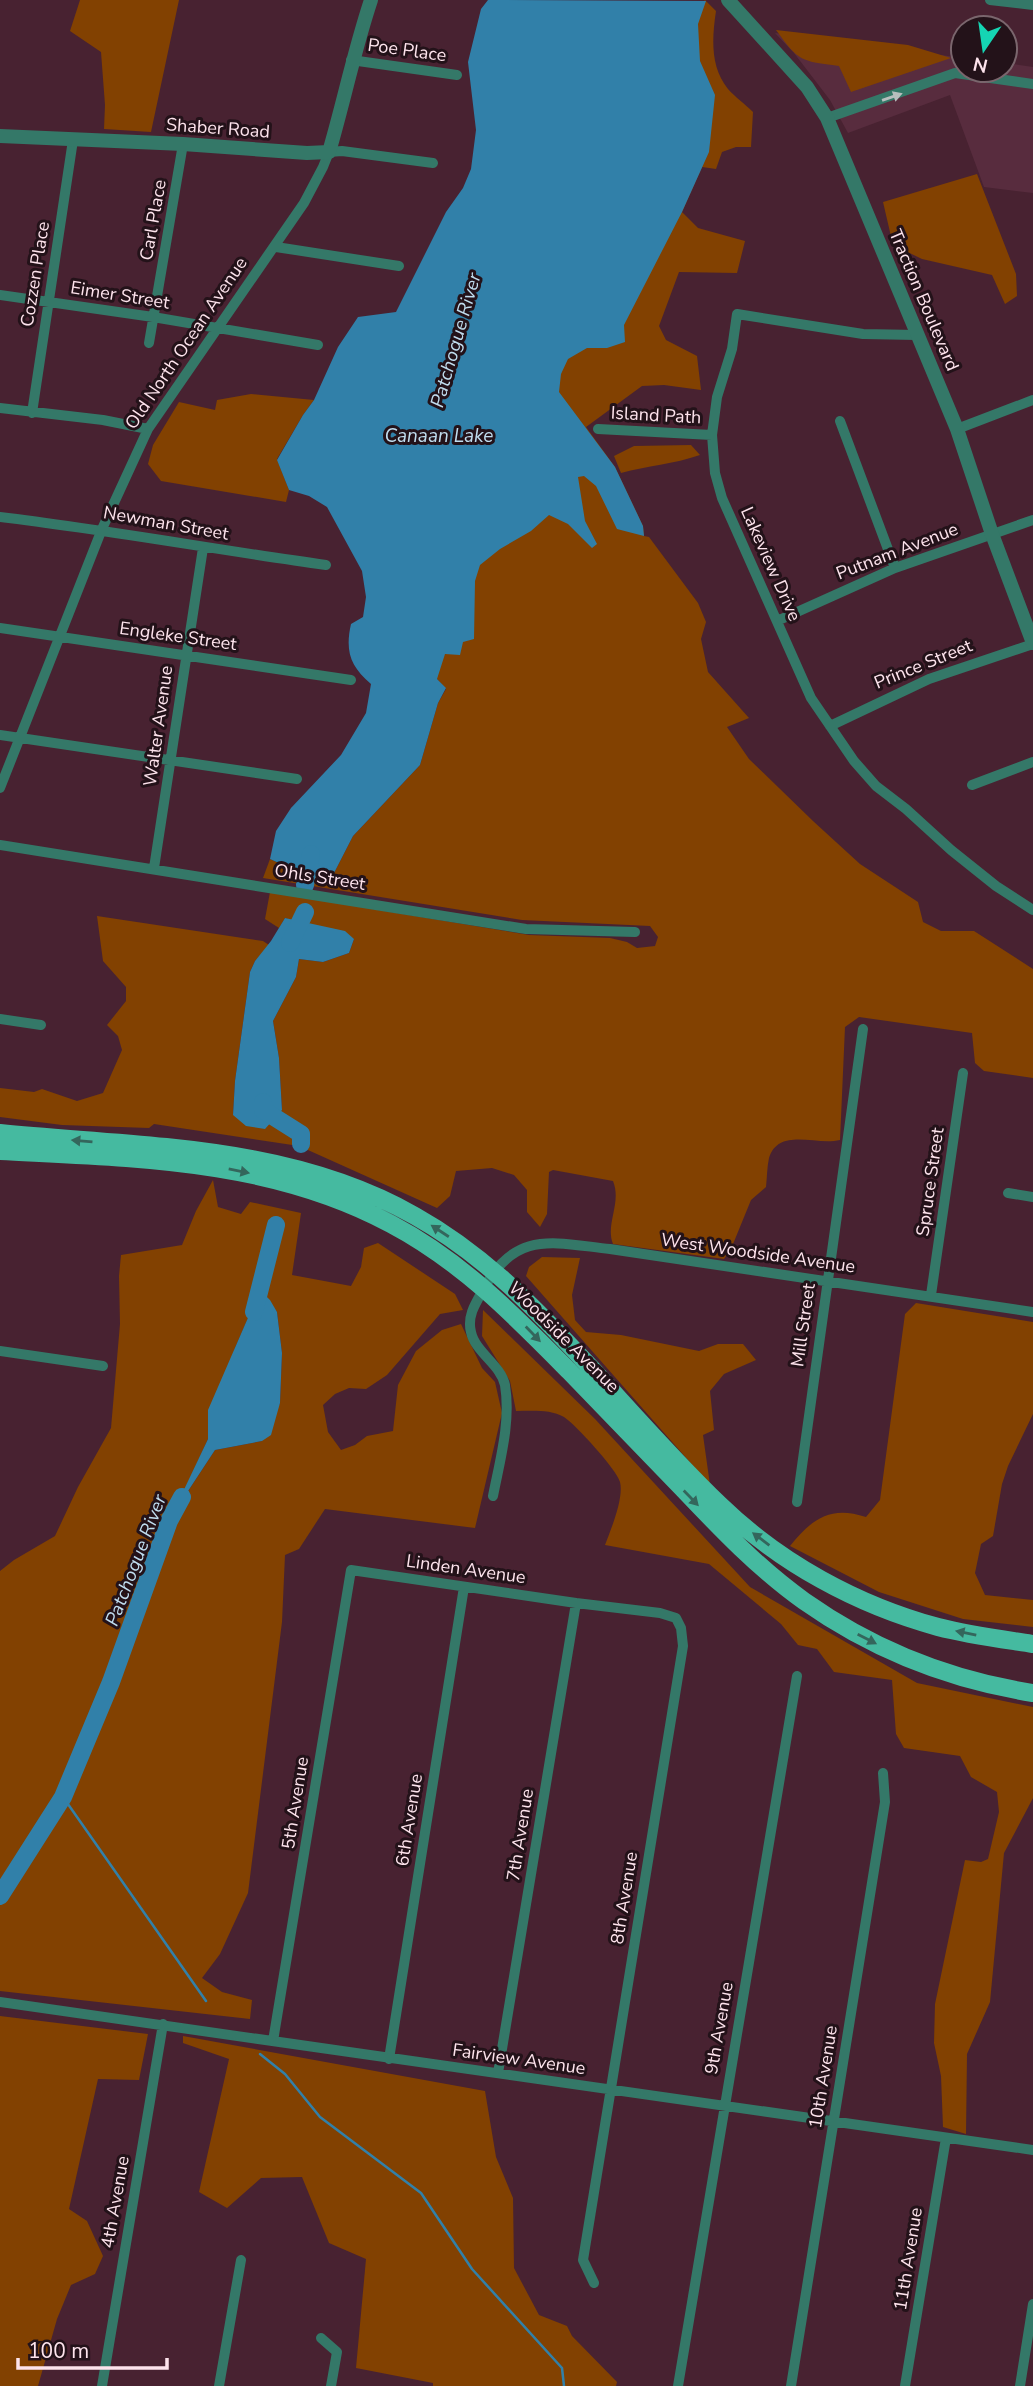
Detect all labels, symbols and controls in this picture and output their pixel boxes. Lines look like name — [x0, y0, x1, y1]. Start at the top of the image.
north arrow — [949, 14, 1019, 84]
street label: Poe Place — [366, 33, 448, 67]
text: N — [971, 50, 990, 79]
one-way arrow — [882, 91, 903, 102]
street label: Shaber Road — [165, 112, 271, 144]
street label: Carl Place — [134, 178, 172, 262]
street label: Cozzen Place — [15, 220, 55, 328]
street label: Traction Boulevard — [883, 226, 965, 374]
street label: Old North Ocean Avenue — [119, 252, 253, 434]
water label: Patchogue River — [424, 269, 488, 411]
street label: Eimer Street — [69, 275, 172, 315]
street label: Island Path — [610, 401, 702, 429]
water label: Canaan Lake — [385, 423, 493, 449]
street label: Newman Street — [101, 500, 231, 546]
street label: Lakeview Drive — [735, 503, 807, 625]
street label: Putnam Avenue — [833, 517, 961, 585]
street label: Engleke Street — [118, 616, 239, 656]
street label: Prince Street — [871, 633, 976, 695]
street label: Walter Avenue — [138, 664, 178, 788]
street label: Ohls Street — [273, 858, 368, 896]
street label: Spruce Street — [910, 1125, 950, 1238]
one-way arrow — [71, 1135, 93, 1146]
one-way arrow — [228, 1166, 250, 1177]
one-way arrow — [431, 1225, 450, 1238]
street label: West Woodside Avenue — [659, 1227, 857, 1279]
street label: Woodside Avenue — [503, 1276, 625, 1398]
street label: Mill Street — [785, 1281, 821, 1368]
one-way arrow — [525, 1326, 541, 1342]
one-way arrow — [683, 1489, 699, 1506]
water label: Patchogue River — [99, 1490, 173, 1630]
one-way arrow — [752, 1532, 770, 1547]
street label: Linden Avenue — [405, 1549, 527, 1589]
one-way arrow — [955, 1628, 977, 1639]
one-way arrow — [858, 1633, 878, 1645]
street label: 5th Avenue — [276, 1755, 314, 1851]
street label: 6th Avenue — [390, 1772, 428, 1868]
street label: 7th Avenue — [501, 1787, 539, 1883]
street label: 8th Avenue — [605, 1850, 643, 1946]
street label: 9th Avenue — [699, 1980, 739, 2076]
street label: 10th Avenue — [803, 2024, 843, 2130]
street label: Fairview Avenue — [451, 2038, 587, 2080]
street label: 4th Avenue — [95, 2154, 135, 2250]
street label: 11th Avenue — [888, 2206, 928, 2312]
scale bar — [18, 2326, 166, 2370]
text: 100 m — [28, 2337, 89, 2365]

